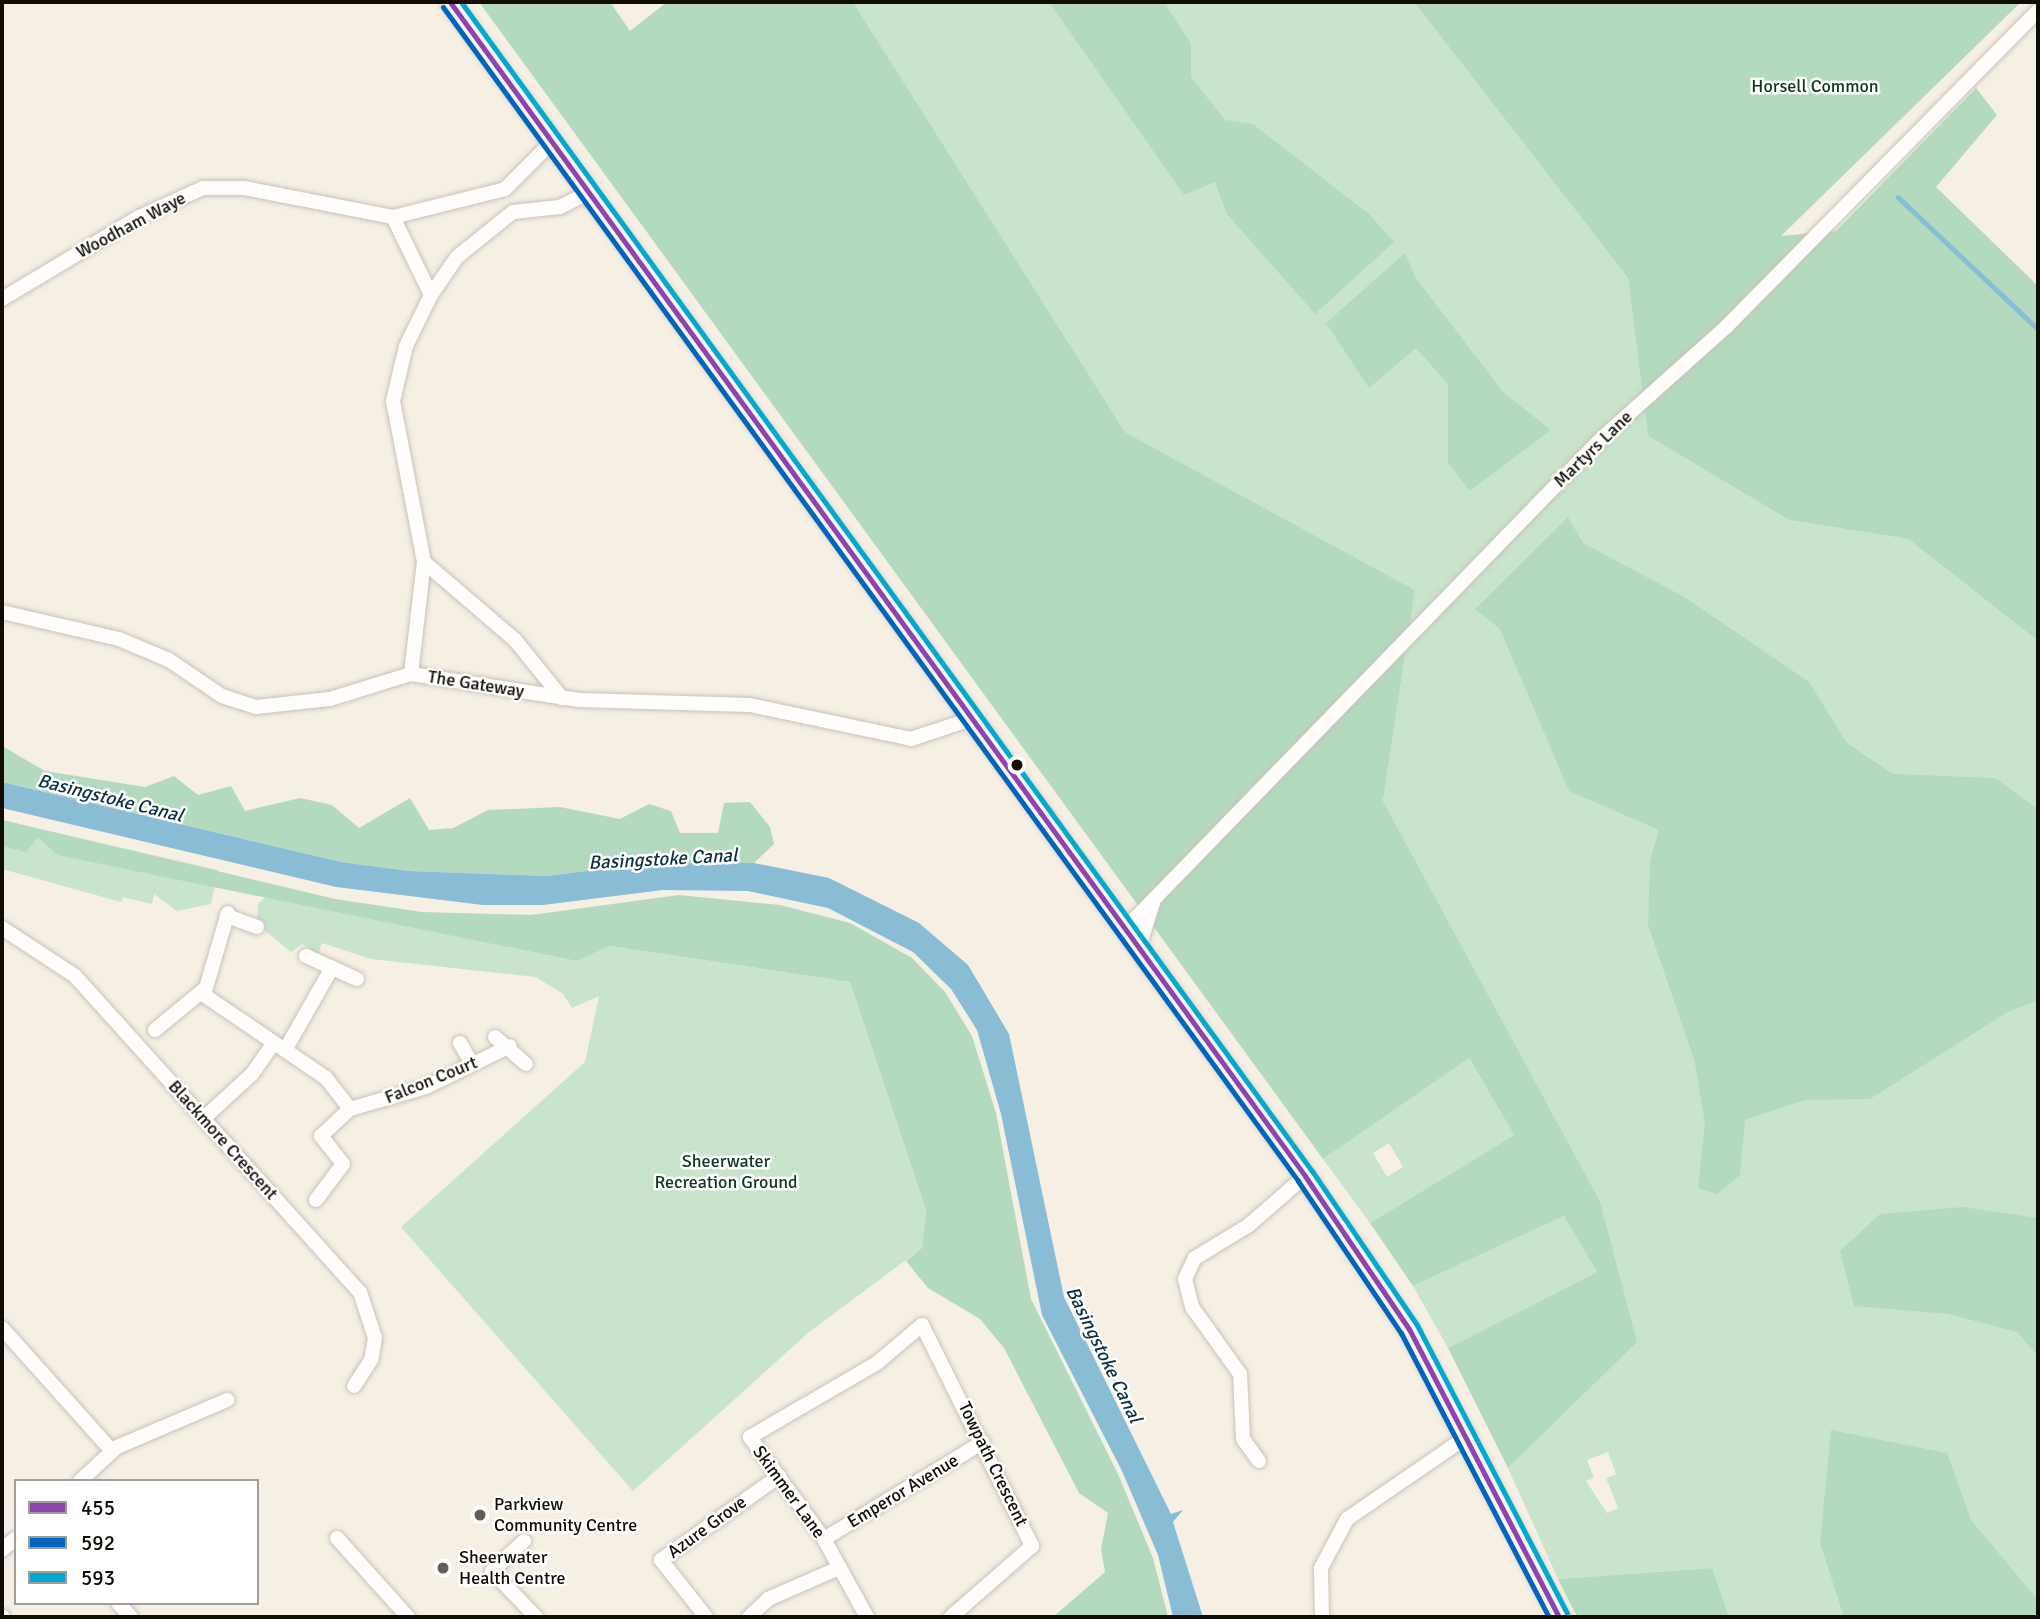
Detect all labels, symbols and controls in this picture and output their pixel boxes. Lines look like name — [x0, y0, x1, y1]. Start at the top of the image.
park label: Horsell Common — [1751, 75, 1879, 97]
street label: Woodham Waye — [73, 187, 189, 263]
street label: Martyrs Lane — [1549, 406, 1637, 492]
street label: The Gateway — [426, 666, 526, 702]
unlabelled marker — [1010, 758, 1024, 772]
water label: Basingstoke Canal — [35, 770, 185, 828]
water label: Basingstoke Canal — [588, 845, 738, 875]
street label: Falcon Court — [382, 1052, 480, 1108]
street label: Blackmore Crescent — [164, 1076, 282, 1204]
park label: Sheerwater Recreation Ground — [654, 1151, 798, 1194]
water label: Basingstoke Canal — [1060, 1283, 1146, 1427]
street label: Towpath Crescent — [954, 1398, 1032, 1530]
street label: Skimmer Lane — [748, 1441, 830, 1543]
street label: Emperor Avenue — [844, 1449, 962, 1533]
legend — [14, 1479, 259, 1605]
street label: Azure Grove — [663, 1491, 751, 1563]
place label: Parkview Community Centre — [494, 1494, 637, 1536]
text: 455 — [81, 1495, 115, 1521]
marker: Parkview Community Centre — [472, 1507, 488, 1523]
text: 592 — [81, 1530, 115, 1556]
place label: Sheerwater Health Centre — [459, 1547, 565, 1590]
marker: Sheerwater Health Centre — [433, 1558, 453, 1578]
text: 593 — [81, 1565, 115, 1591]

